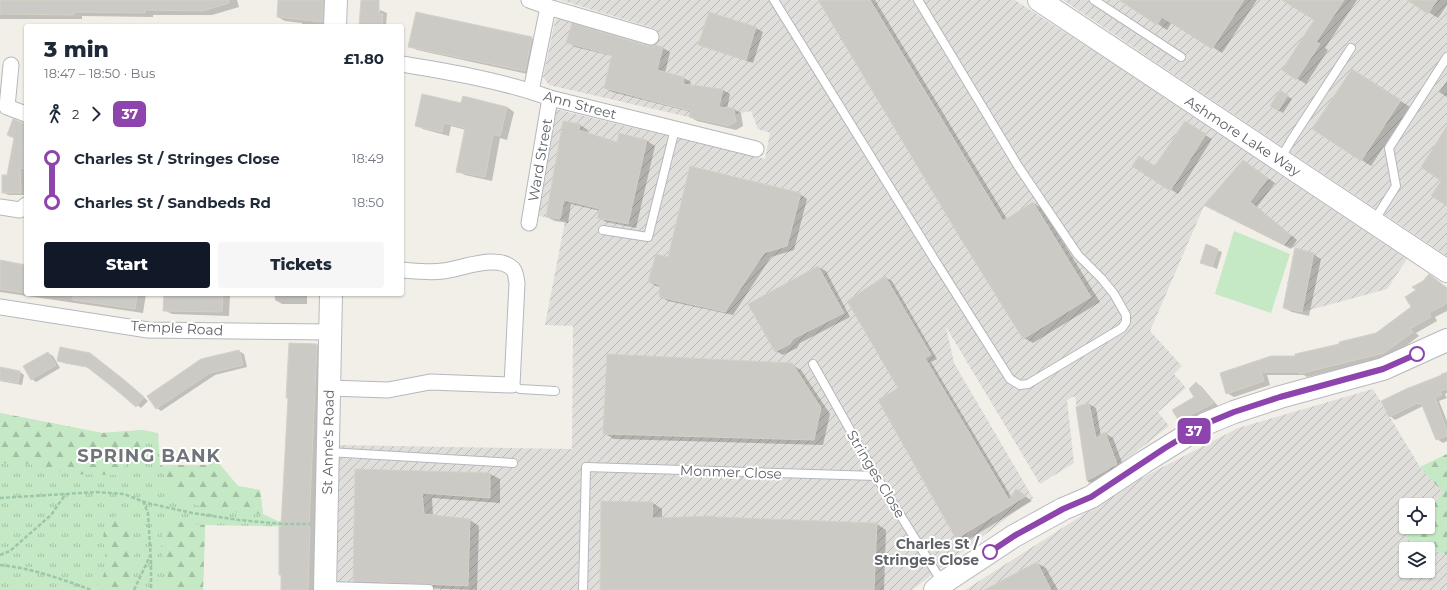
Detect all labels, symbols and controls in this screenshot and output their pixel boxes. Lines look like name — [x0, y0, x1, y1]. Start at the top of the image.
text: 3 min — [44, 36, 109, 63]
text: £1.80 — [344, 49, 384, 68]
text: 18:47 – 18:50 · Bus — [44, 65, 155, 81]
street label: Ann Street — [541, 87, 619, 123]
street label: Ashmore Lake Way — [1182, 92, 1305, 180]
icon: walk — [44, 103, 66, 125]
icon: forward — [85, 103, 107, 125]
text: 37 — [121, 105, 138, 123]
text: 2 — [72, 106, 79, 122]
street label: Ward Street — [524, 117, 556, 203]
text: Charles St / Stringes Close — [74, 149, 280, 168]
text: 18:49 — [352, 150, 384, 166]
text: Charles St / Sandbeds Rd — [74, 193, 271, 212]
text: 18:50 — [352, 194, 384, 210]
button: Start — [44, 242, 210, 288]
button: Tickets — [218, 242, 384, 288]
street label: Temple Road — [130, 317, 224, 339]
unlabelled marker — [1409, 346, 1425, 362]
street label: St Anne's Road — [318, 389, 338, 495]
line badge: 37 — [1176, 418, 1212, 444]
text: 37 — [1186, 422, 1202, 440]
street label: Stringes Close — [843, 427, 909, 521]
district label: SPRING BANK — [77, 445, 221, 467]
street label: Monmer Close — [680, 461, 782, 483]
map controls — [1399, 498, 1435, 578]
button: locate — [1399, 498, 1435, 534]
place label: Charles St / Stringes Close — [874, 535, 980, 569]
button: layers — [1399, 542, 1435, 578]
marker: Charles St / Stringes Close — [982, 544, 998, 560]

